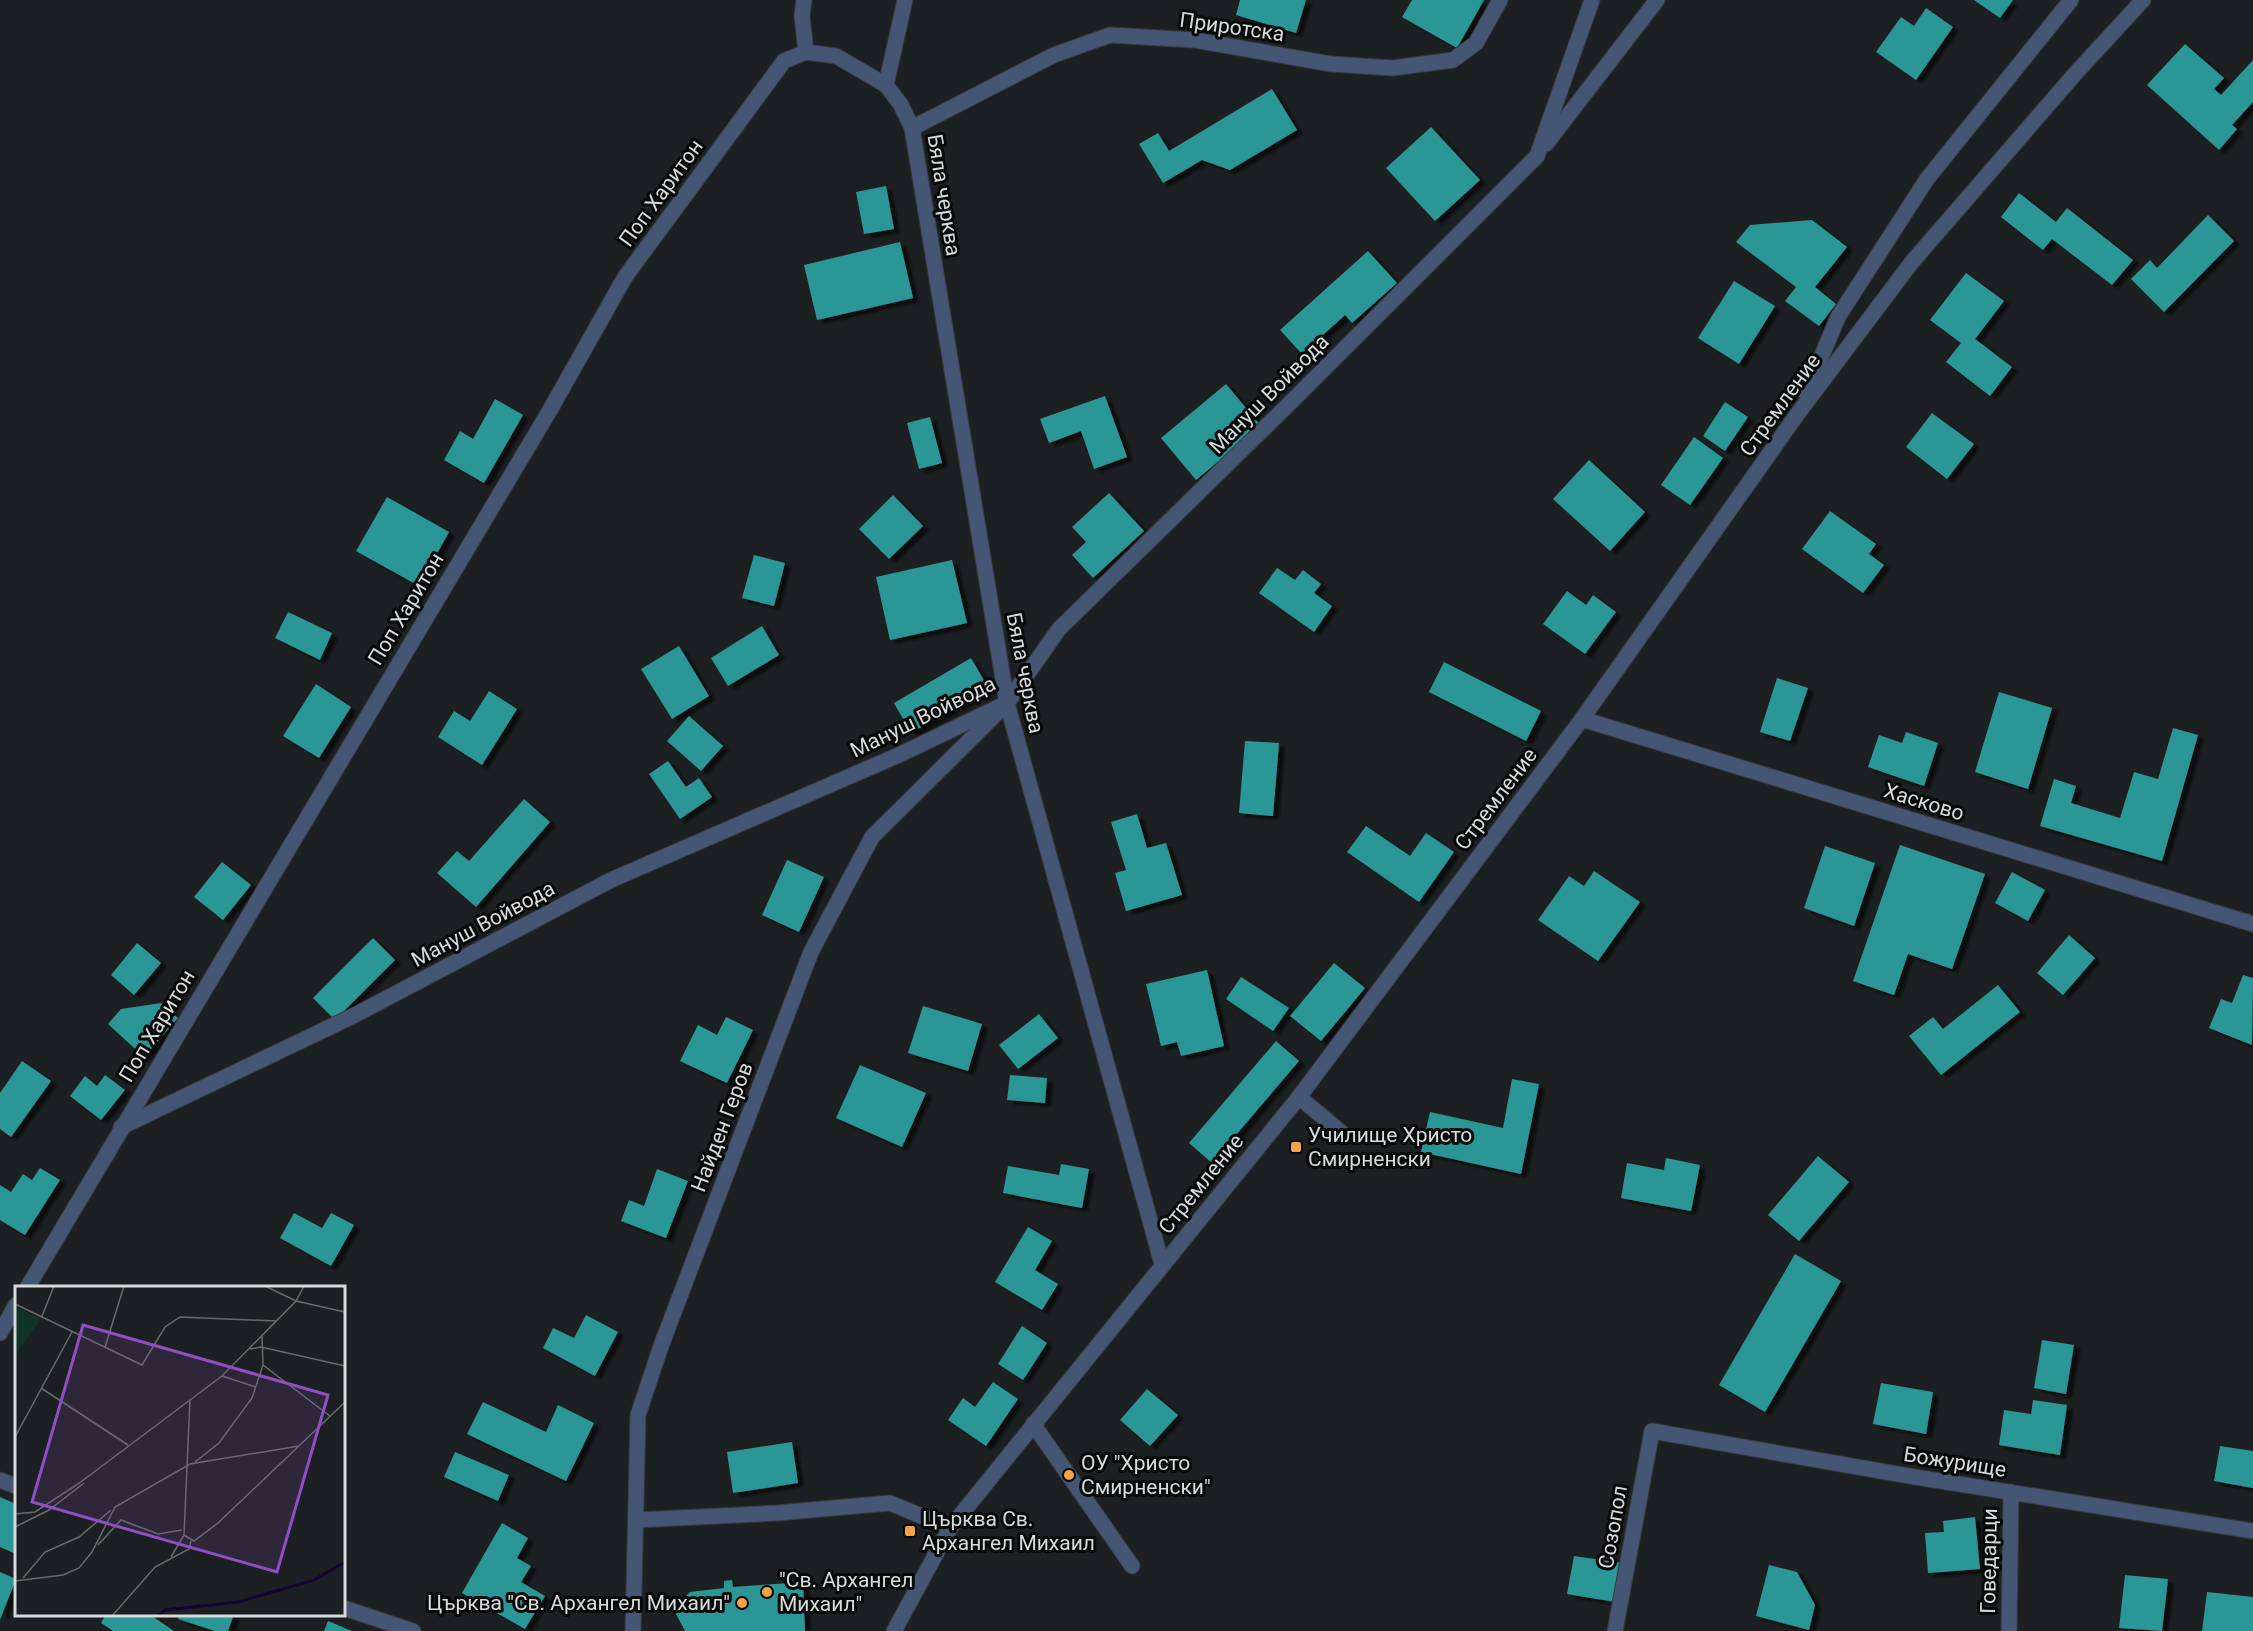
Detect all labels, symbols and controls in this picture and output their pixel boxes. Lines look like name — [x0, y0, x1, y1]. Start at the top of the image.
street label: Приротска — [1178, 8, 1286, 46]
street label: Бяла черква — [923, 133, 965, 257]
street label: Поп Харитон — [614, 135, 708, 251]
street label: Мануш Войвода — [1204, 329, 1334, 459]
street label: Стремление — [1735, 349, 1825, 461]
street label: Поп Харитон — [363, 549, 449, 669]
street label: Бяла черква — [1002, 611, 1048, 735]
street label: Мануш Войвода — [846, 671, 1000, 763]
street label: Стремление — [1450, 743, 1542, 855]
street label: Хасково — [1881, 778, 1967, 826]
street label: Мануш Войвода — [407, 876, 559, 972]
street label: Поп Харитон — [114, 966, 200, 1086]
street label: Найден Геров — [686, 1059, 758, 1195]
place label: Училище Христо Смирненски — [1308, 1123, 1472, 1171]
street label: Стремление — [1154, 1129, 1248, 1239]
marker: Училище Христо Смирненски — [1289, 1140, 1303, 1154]
inset map — [15, 1286, 345, 1616]
street label: Божурище — [1902, 1442, 2008, 1482]
place label: ОУ "Христо Смирненски" — [1081, 1451, 1211, 1499]
marker: ОУ "Христо Смирненски" — [1062, 1468, 1076, 1482]
street label: Созопол — [1594, 1483, 1632, 1571]
place label: Църква Св. Архангел Михаил — [922, 1507, 1095, 1555]
street label: Говедарци — [1976, 1508, 2002, 1614]
marker: Църква Св. Архангел Михаил — [903, 1524, 917, 1538]
place label: "Св. Архангел Михаил" — [779, 1568, 913, 1616]
marker: "Св. Архангел Михаил" — [760, 1585, 774, 1599]
place label: Църква "Св. Архангел Михаил" — [427, 1591, 730, 1615]
marker: Църква "Св. Архангел Михаил" — [735, 1596, 749, 1610]

